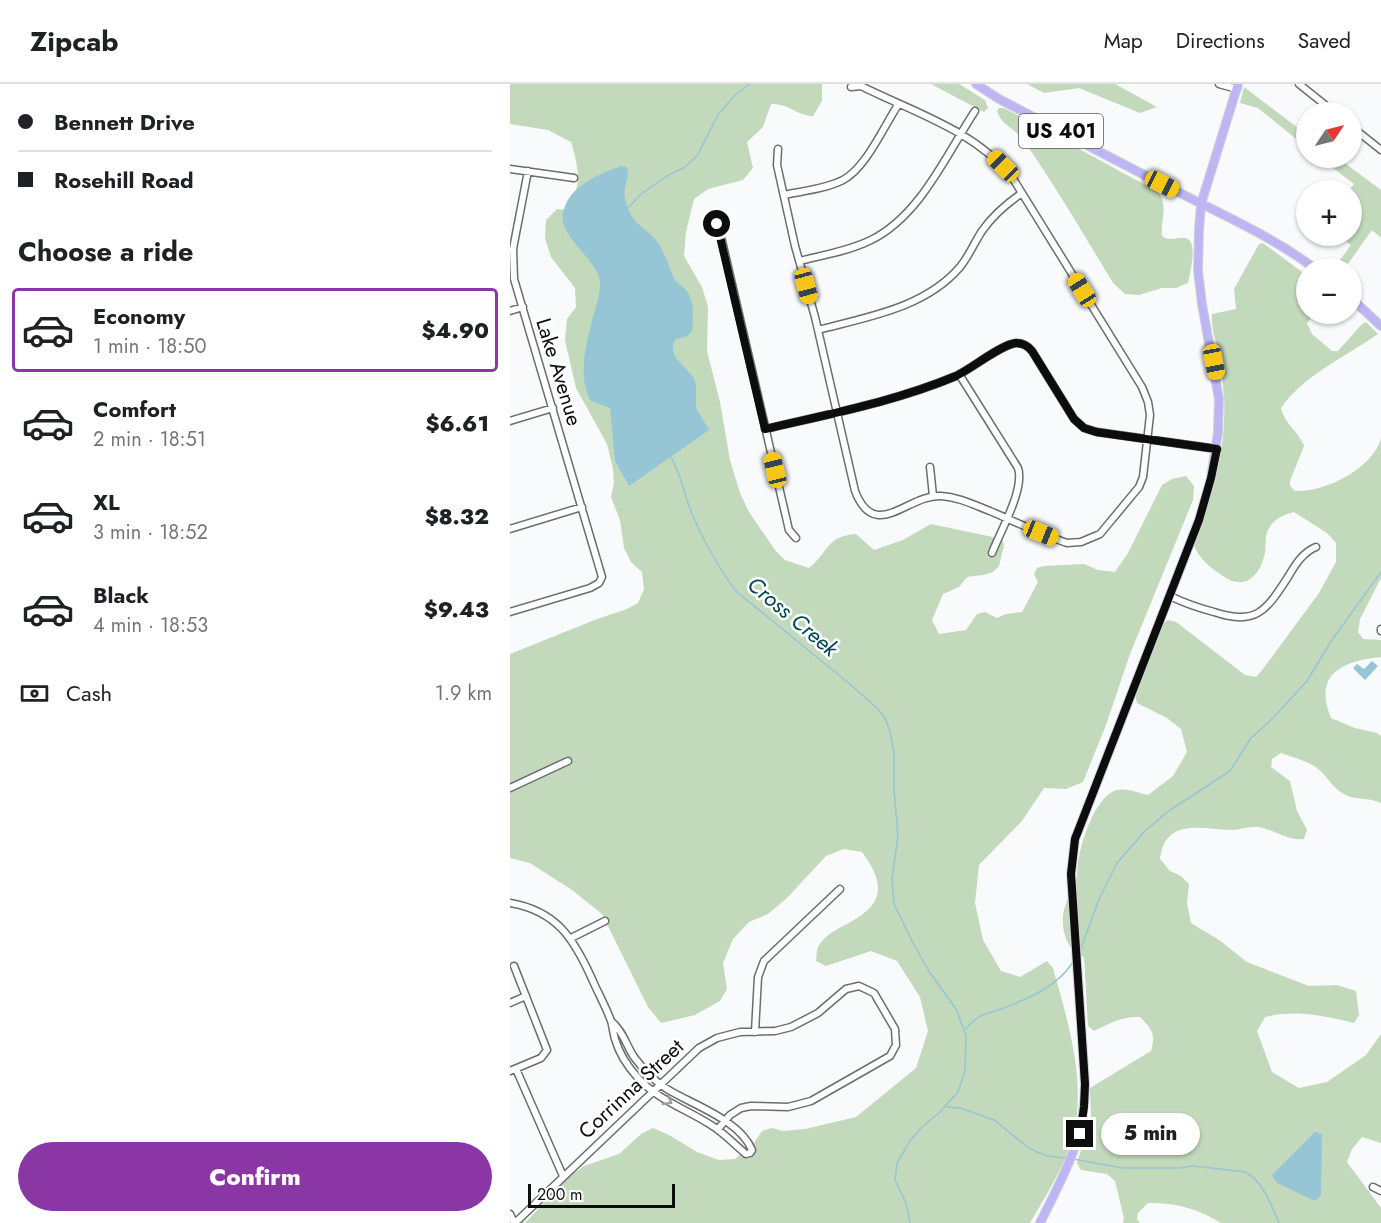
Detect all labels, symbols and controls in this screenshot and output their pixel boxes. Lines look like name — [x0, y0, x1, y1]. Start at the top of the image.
text: Zipcab — [30, 21, 119, 62]
text: Map — [1104, 26, 1143, 56]
text: Directions — [1176, 26, 1265, 56]
text: Saved — [1298, 26, 1351, 56]
north arrow — [1296, 102, 1362, 168]
map controls — [1296, 102, 1362, 324]
text: Bennett Drive — [54, 106, 195, 138]
road number: US 401 — [1019, 114, 1103, 148]
car — [984, 147, 1022, 185]
text: Rosehill Road — [54, 164, 194, 196]
car — [1142, 168, 1182, 200]
button: + — [1296, 180, 1362, 246]
route start — [703, 210, 730, 237]
text: Choose a ride — [18, 232, 193, 271]
button: − — [1296, 258, 1362, 324]
car — [793, 266, 819, 306]
car — [1065, 270, 1099, 310]
text: Economy — [93, 300, 185, 332]
icon: car — [21, 303, 75, 357]
text: $4.90 — [421, 314, 489, 346]
street label: Lake Avenue — [528, 315, 590, 430]
text: 1 min · 18:50 — [93, 332, 207, 361]
car — [1202, 343, 1226, 381]
text: Comfort — [93, 393, 176, 425]
icon: car — [21, 396, 75, 450]
text: $6.61 — [426, 407, 489, 439]
text: 2 min · 18:51 — [93, 425, 206, 454]
car — [762, 450, 788, 490]
text: XL — [93, 486, 120, 518]
icon: car — [21, 489, 75, 543]
text: $8.32 — [425, 500, 489, 532]
text: 3 min · 18:52 — [93, 518, 208, 547]
car — [1021, 518, 1061, 548]
water label: Cross Creek — [741, 568, 847, 665]
text: Black — [93, 579, 149, 611]
icon: car — [21, 582, 75, 636]
text: $9.43 — [424, 593, 489, 625]
text: 4 min · 18:53 — [93, 611, 208, 640]
icon: cash — [18, 677, 51, 710]
text: Cash — [66, 677, 112, 709]
text: 1.9 km — [435, 679, 492, 708]
street label: Corrinna Street — [572, 1032, 690, 1146]
one-way arrow — [662, 1094, 672, 1105]
callout: 5 min — [1101, 1113, 1200, 1155]
text: 5 min — [1124, 1119, 1177, 1148]
route end — [1066, 1120, 1093, 1147]
button: Confirm — [18, 1142, 492, 1211]
scale bar — [528, 1181, 675, 1208]
text: 200 m — [537, 1183, 583, 1206]

